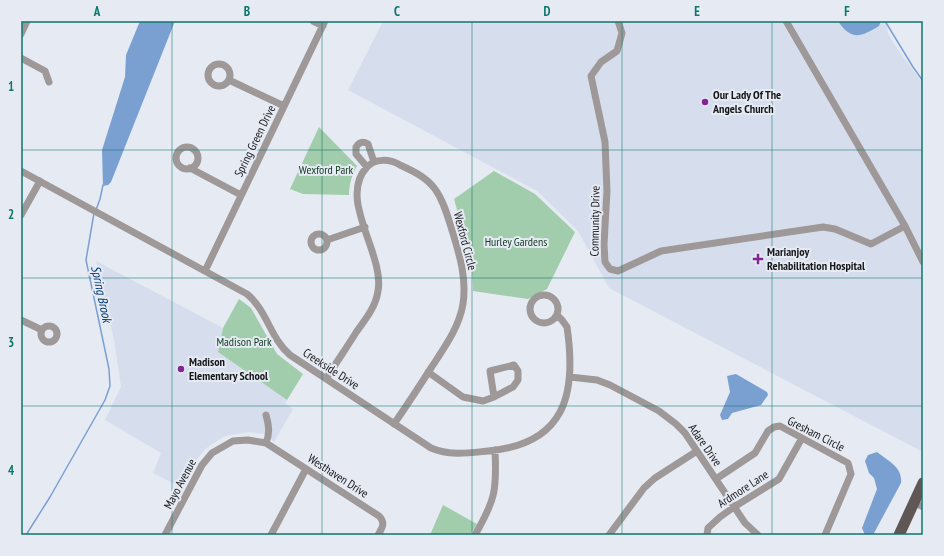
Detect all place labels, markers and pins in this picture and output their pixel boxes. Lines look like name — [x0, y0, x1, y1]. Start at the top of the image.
place label: Our Lady Of The Angels Church — [712, 87, 781, 116]
marker: Our Lady Of The Angels Church — [700, 97, 710, 107]
place label: Marianjoy Rehabilitation Hospital — [767, 244, 865, 273]
marker: Marianjoy Rehabilitation Hospital — [752, 253, 764, 265]
place label: Madison Elementary School — [189, 354, 268, 383]
marker: Madison Elementary School — [176, 364, 186, 374]

